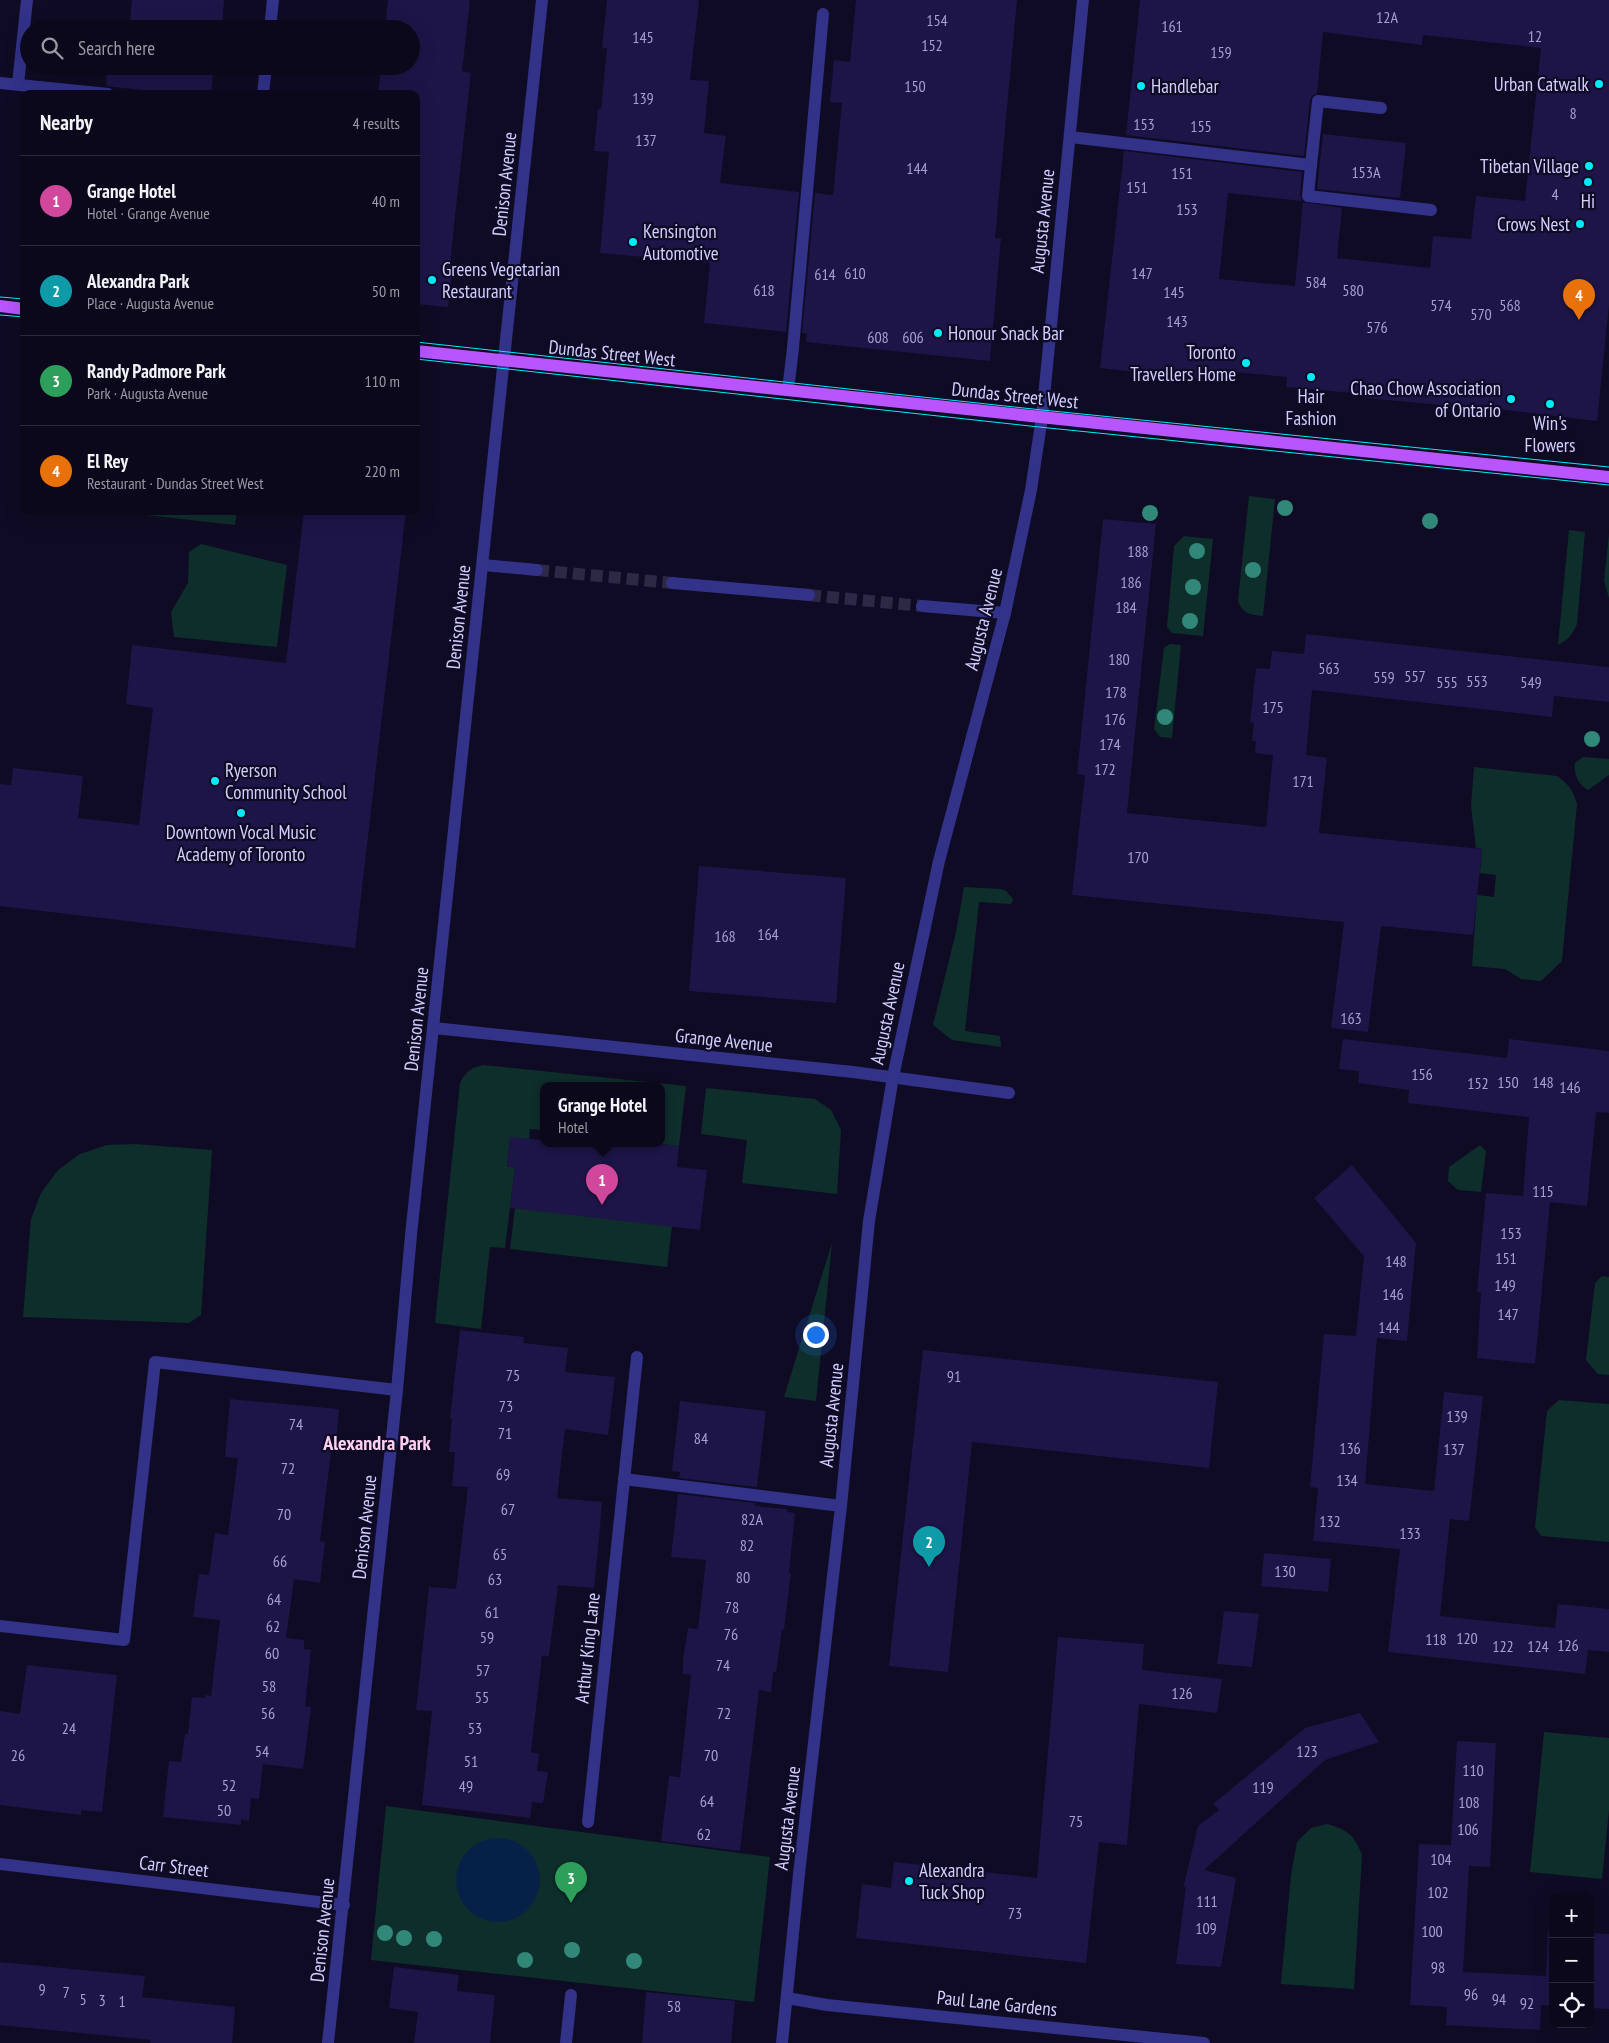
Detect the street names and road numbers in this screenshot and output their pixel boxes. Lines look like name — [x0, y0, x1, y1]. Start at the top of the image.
street label: Denison Avenue — [487, 130, 521, 237]
street label: Augusta Avenue — [1025, 168, 1059, 274]
street label: Dundas Street West — [547, 334, 677, 372]
street label: Dundas Street West — [950, 376, 1080, 414]
street label: Denison Avenue — [441, 563, 475, 670]
street label: Augusta Avenue — [959, 565, 1007, 673]
street label: Augusta Avenue — [864, 959, 910, 1067]
street label: Denison Avenue — [399, 965, 433, 1072]
street label: Grange Avenue — [674, 1023, 774, 1057]
street label: Augusta Avenue — [814, 1362, 848, 1468]
street label: Denison Avenue — [347, 1473, 381, 1580]
street label: Arthur King Lane — [569, 1591, 605, 1705]
street label: Augusta Avenue — [769, 1765, 805, 1871]
street label: Carr Street — [138, 1850, 211, 1882]
street label: Denison Avenue — [305, 1876, 339, 1983]
street label: Paul Lane Gardens — [936, 1985, 1058, 2021]

